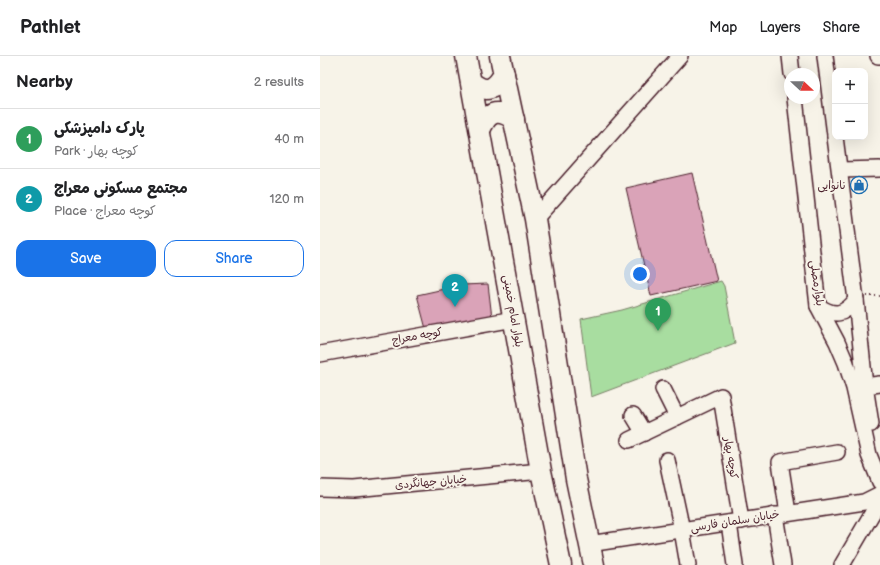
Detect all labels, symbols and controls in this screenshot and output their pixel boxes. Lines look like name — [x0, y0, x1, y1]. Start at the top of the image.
text: Pathlet — [20, 16, 81, 39]
text: Map — [709, 19, 737, 36]
text: Layers — [759, 19, 801, 36]
text: Share — [823, 19, 860, 36]
north arrow — [784, 68, 820, 104]
map controls — [832, 68, 868, 140]
button: + — [832, 68, 868, 104]
text: Nearby — [16, 72, 73, 92]
text: 2 results — [254, 74, 304, 90]
button: − — [832, 104, 868, 140]
text: پارک دامپزشکی — [54, 119, 145, 138]
text: 1 — [26, 131, 32, 147]
text: 40 m — [274, 131, 304, 147]
text: Park · کوچه بهار — [54, 143, 138, 159]
shop icon: نانوایی — [849, 175, 869, 195]
text: مجتمع مسکونی معراج — [54, 179, 188, 198]
place label: نانوایی — [817, 179, 846, 193]
text: 2 — [25, 191, 33, 207]
text: 120 m — [269, 191, 304, 207]
text: Place · کوچه معراج — [54, 203, 156, 219]
button: Save — [16, 240, 156, 277]
button: Share — [164, 240, 304, 277]
street label: بلوارمصلی — [806, 259, 827, 307]
your location — [630, 264, 650, 284]
pin: 2 — [442, 274, 468, 307]
street label: بلوار امام خمینی — [498, 274, 526, 349]
pin: 1 — [645, 298, 671, 331]
street label: کوچه معراج — [391, 325, 444, 348]
street label: کوچه بهار — [720, 435, 741, 480]
street label: خیابان جهانگردی — [394, 472, 468, 493]
street label: خیابان سلمان فارسی — [689, 508, 781, 535]

